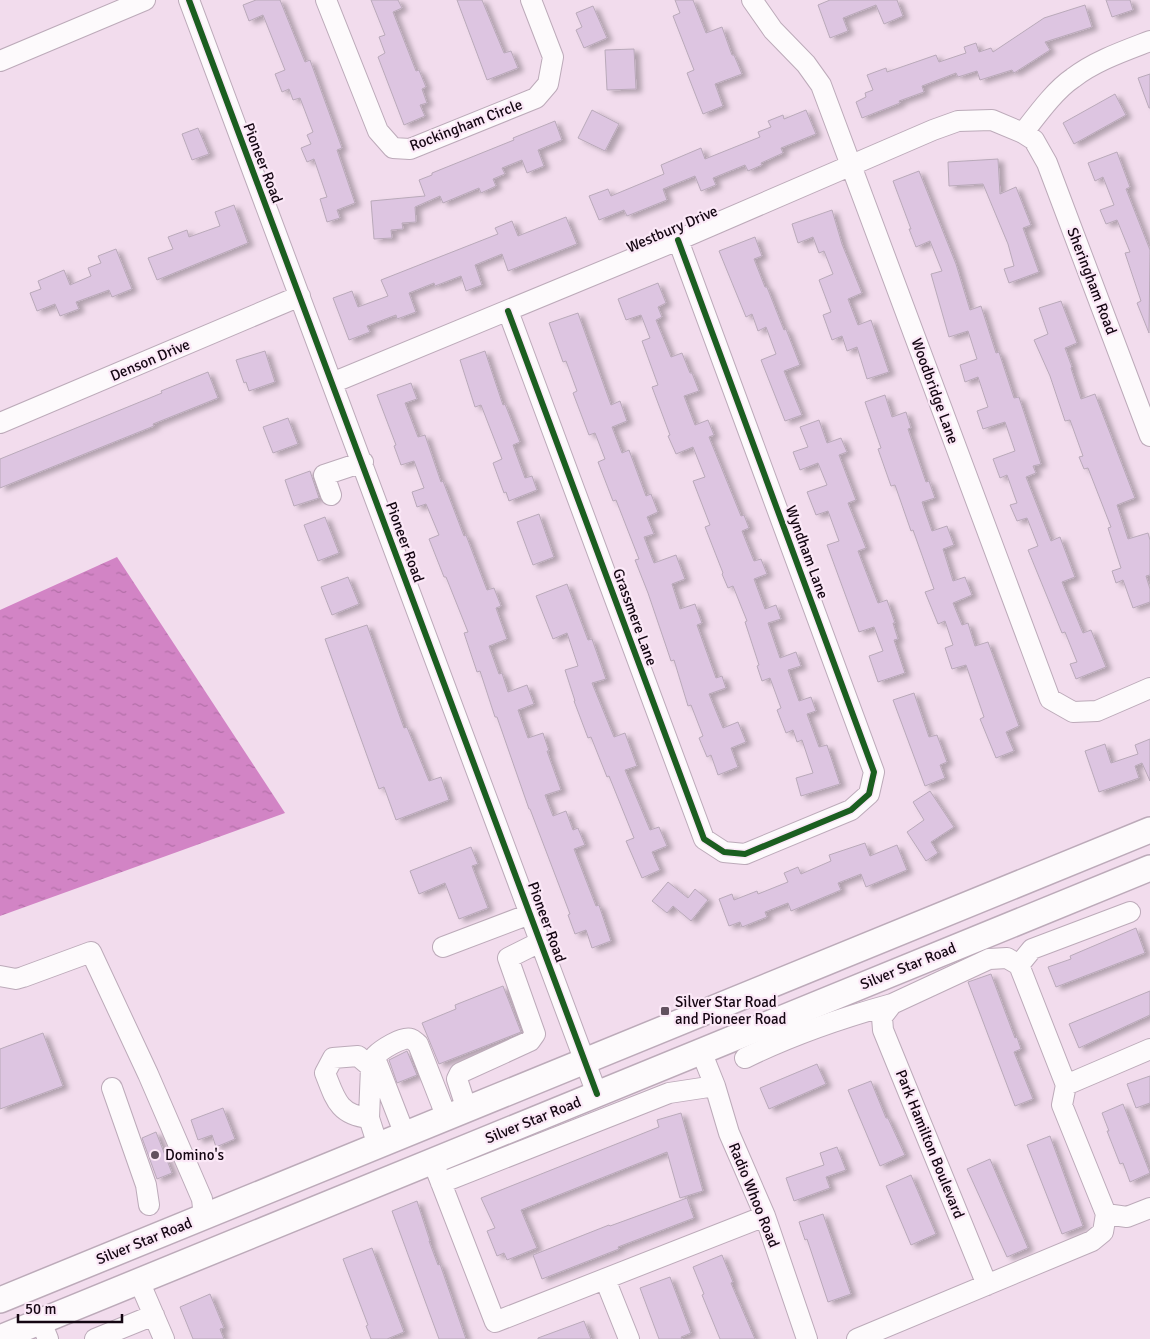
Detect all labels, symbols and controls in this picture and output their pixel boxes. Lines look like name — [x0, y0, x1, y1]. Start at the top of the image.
street label: Rockingham Circle — [407, 95, 525, 155]
street label: Pioneer Road — [239, 120, 287, 206]
street label: Westbury Drive — [624, 202, 720, 256]
street label: Sheringham Road — [1063, 225, 1121, 337]
street label: Denson Drive — [107, 335, 193, 385]
street label: Woodbridge Lane — [908, 336, 962, 446]
street label: Pioneer Road — [382, 499, 428, 585]
street label: Wyndham Lane — [782, 503, 832, 601]
street label: Grassmere Lane — [609, 566, 661, 668]
street label: Pioneer Road — [524, 879, 570, 965]
street label: Silver Star Road — [857, 939, 959, 993]
place label: Silver Star Road and Pioneer Road — [675, 993, 787, 1028]
marker: Silver Star Road and Pioneer Road — [659, 1005, 671, 1017]
street label: Park Hamilton Boulevard — [892, 1067, 968, 1221]
street label: Silver Star Road — [482, 1093, 584, 1147]
street label: Radio Whoo Road — [725, 1140, 783, 1250]
place label: Domino's — [165, 1146, 225, 1164]
marker: Domino's — [149, 1149, 161, 1161]
street label: Silver Star Road — [93, 1214, 195, 1268]
scale bar — [18, 1292, 121, 1324]
text: 50 m — [25, 1300, 56, 1318]

